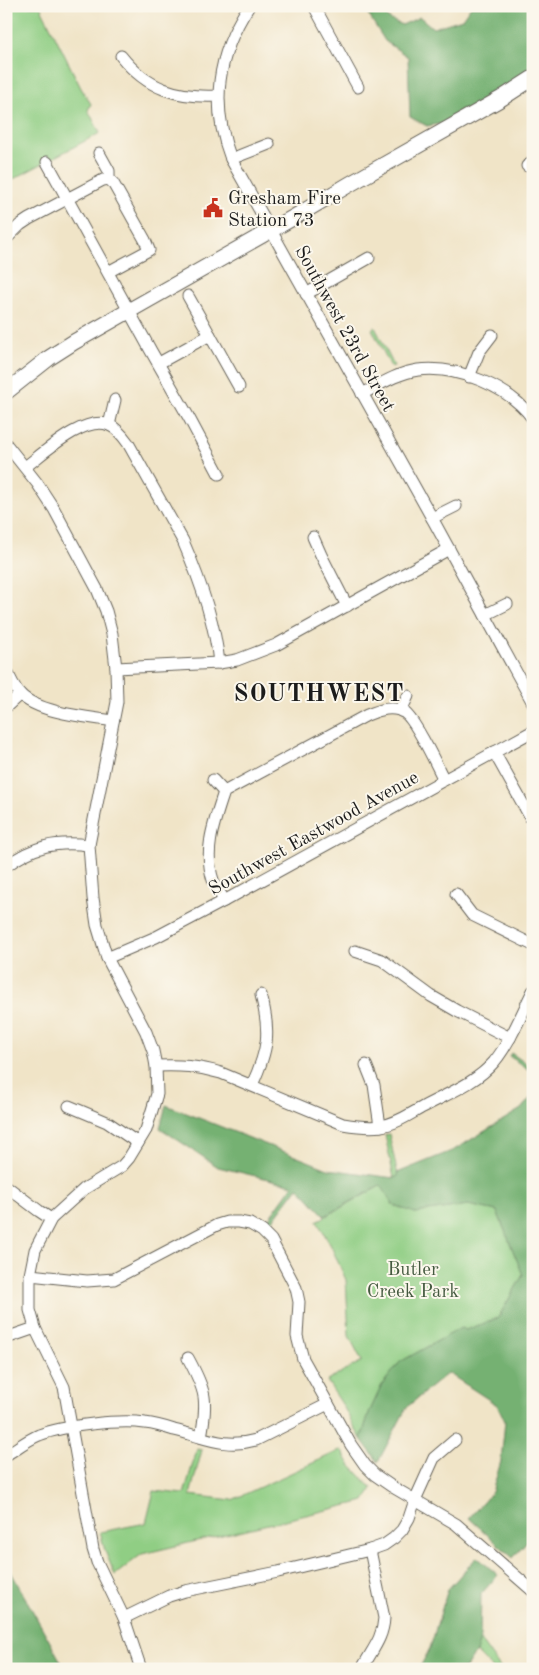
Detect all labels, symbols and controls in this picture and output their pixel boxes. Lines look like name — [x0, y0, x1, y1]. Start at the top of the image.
place label: Gresham Fire Station 73 — [228, 190, 341, 231]
public building icon: Gresham Fire Station 73 — [202, 197, 224, 219]
street label: Southwest 23rd Street — [290, 243, 397, 415]
district label: SOUTHWEST — [234, 683, 404, 707]
street label: Southwest Eastwood Avenue — [206, 768, 422, 900]
park label: Butler Creek Park — [367, 1261, 459, 1302]

